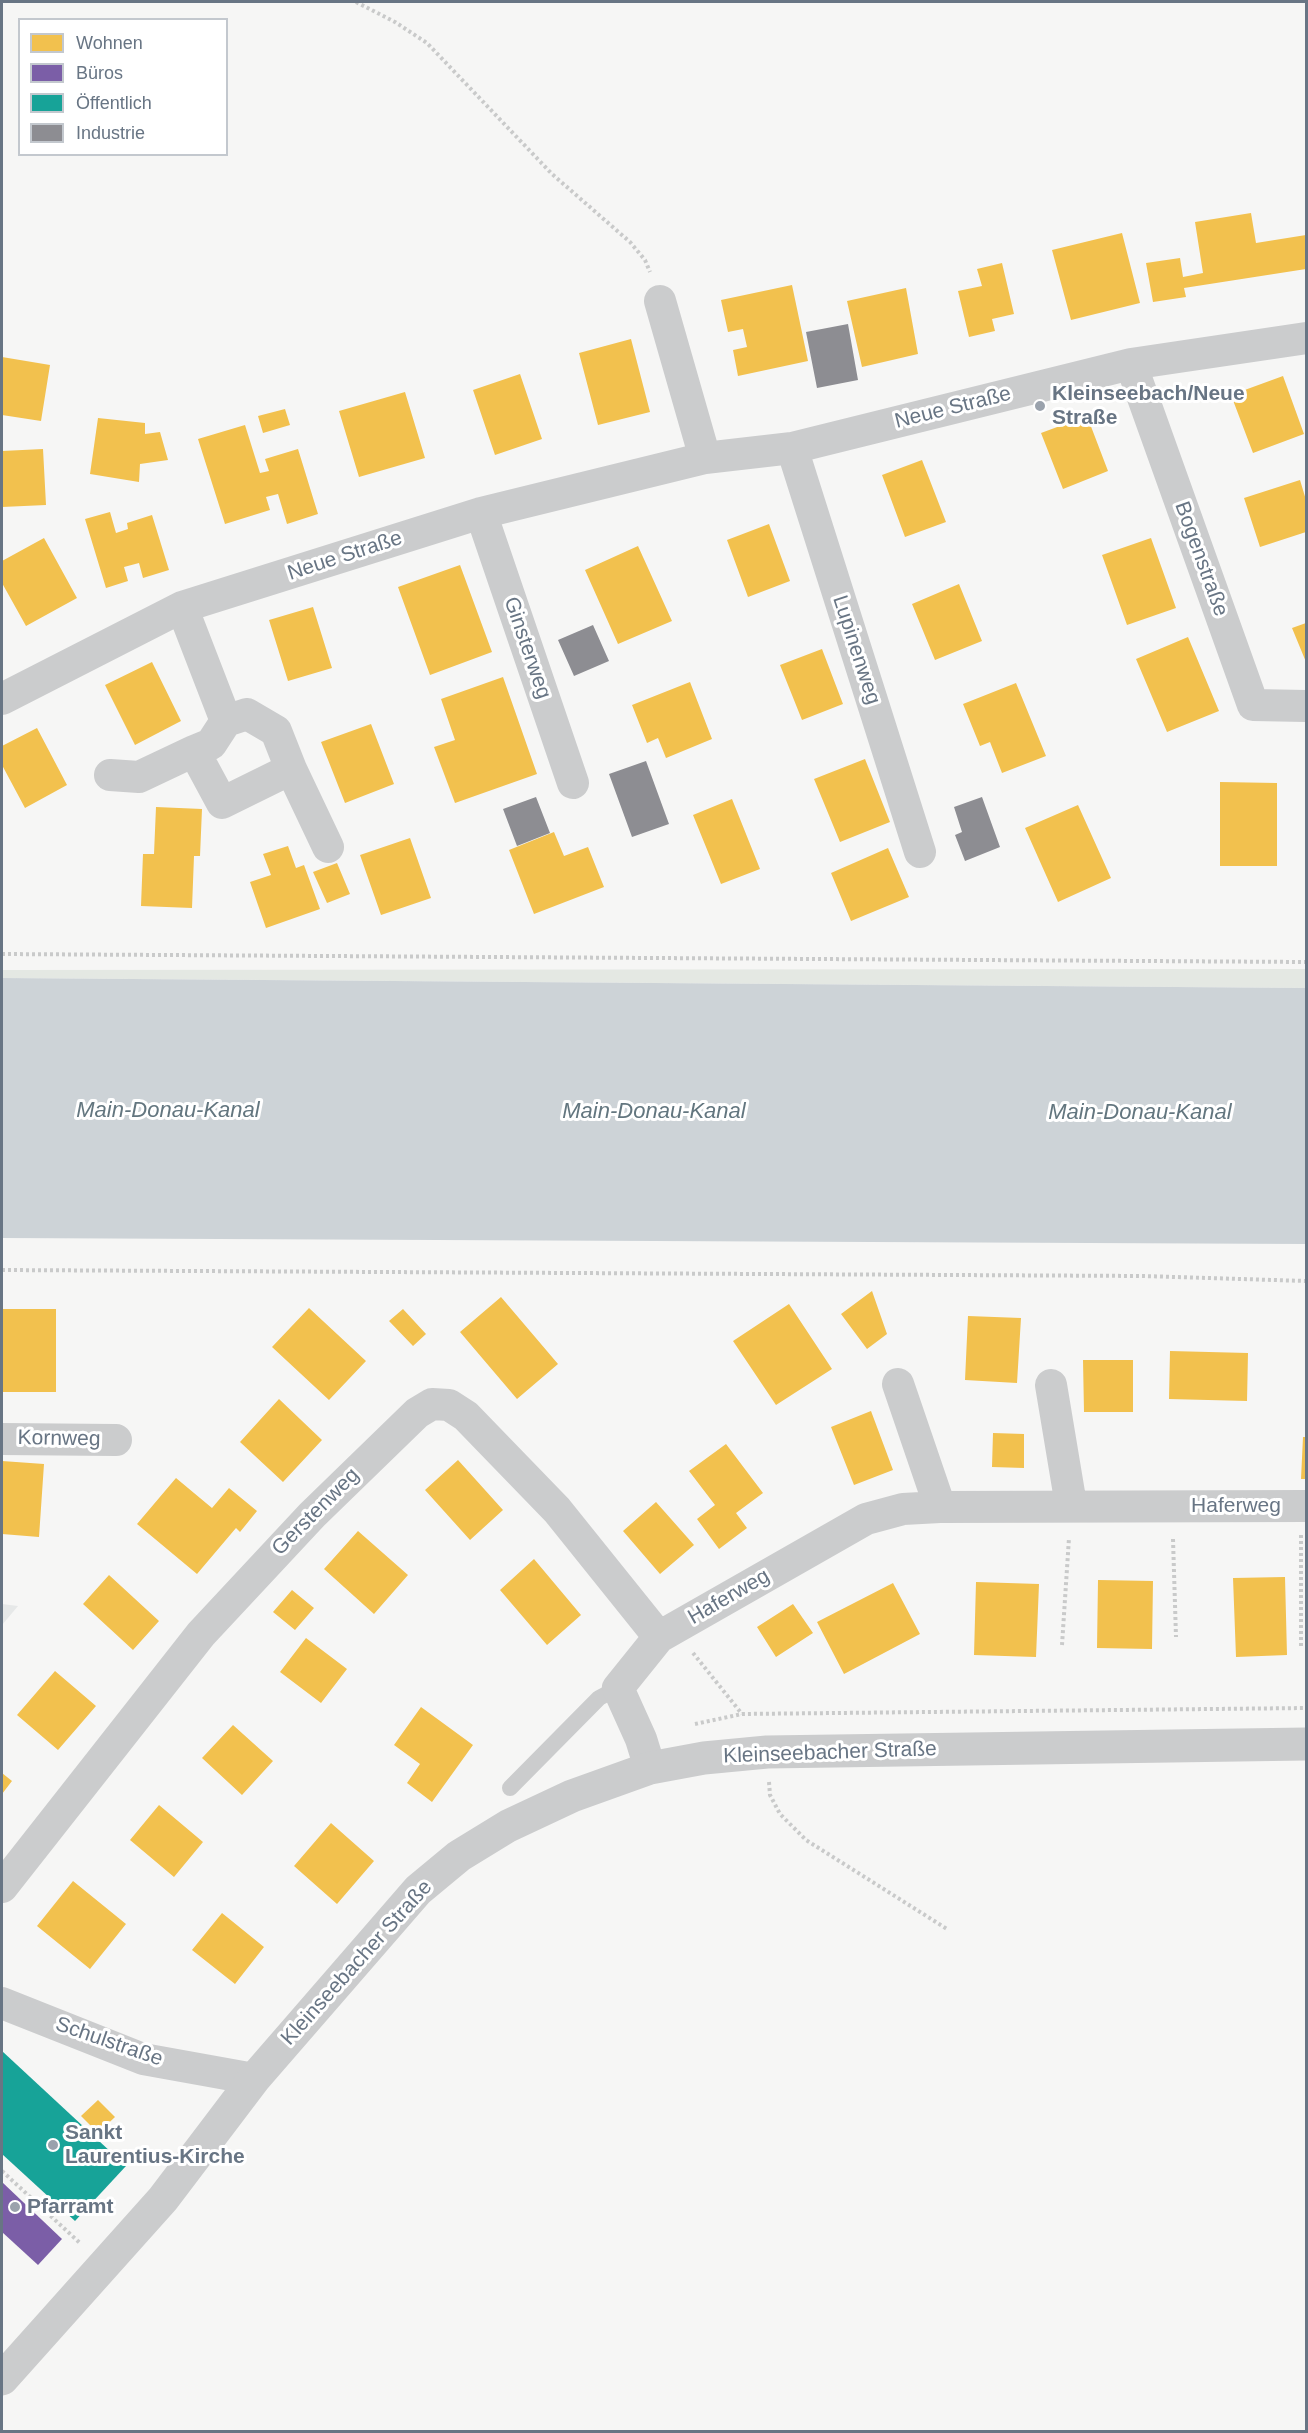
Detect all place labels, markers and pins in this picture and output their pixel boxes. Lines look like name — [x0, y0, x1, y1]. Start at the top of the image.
place label: Kleinseebach/Neue Straße — [1052, 381, 1245, 431]
marker: Kleinseebach/Neue Straße — [1033, 399, 1047, 413]
place label: Sankt Laurentius-Kirche — [65, 2120, 245, 2170]
marker: Sankt Laurentius-Kirche — [46, 2138, 60, 2152]
place label: Pfarramt — [27, 2194, 113, 2220]
marker: Pfarramt — [8, 2200, 22, 2214]

